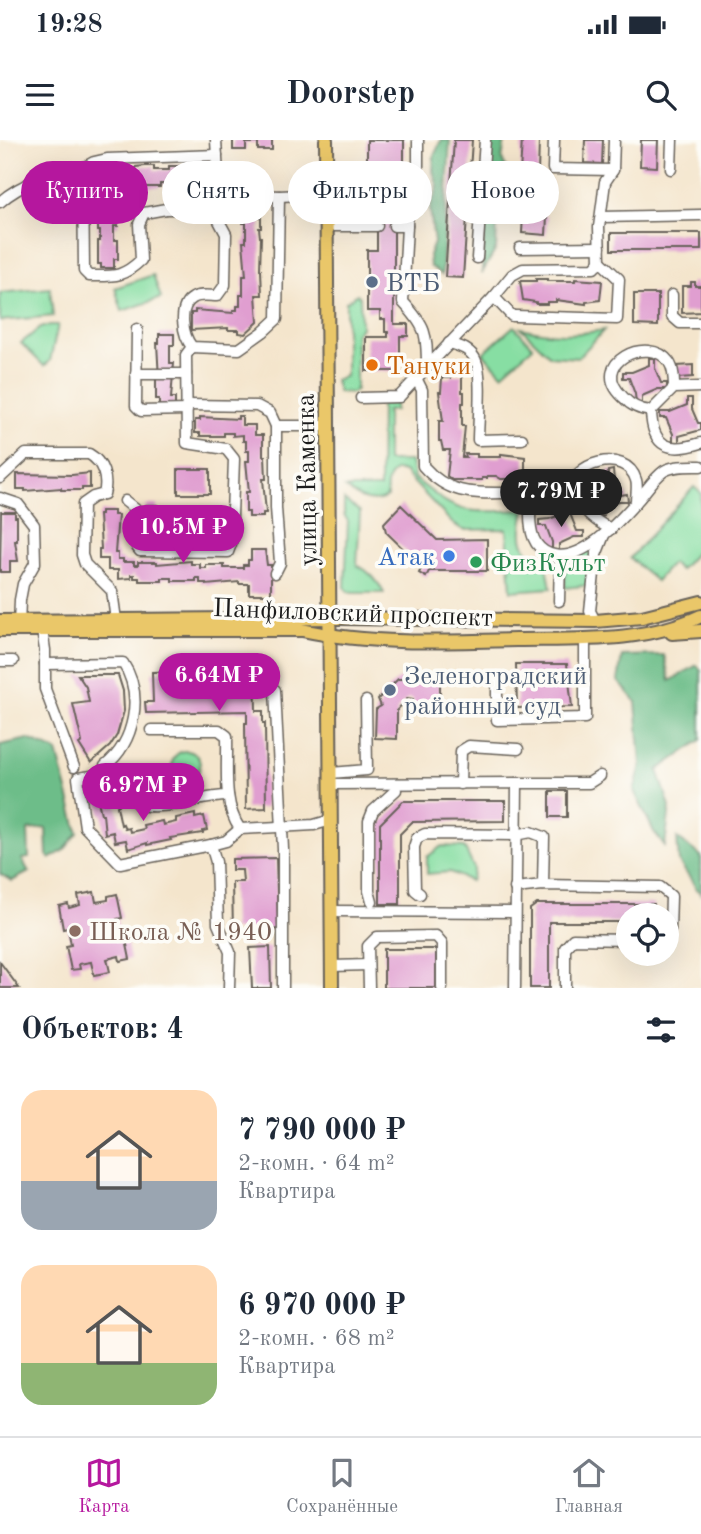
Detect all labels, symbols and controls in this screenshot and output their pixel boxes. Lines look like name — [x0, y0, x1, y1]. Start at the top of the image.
text: 19:28 — [35, 12, 103, 38]
icon: menu — [21, 76, 59, 114]
icon: search — [642, 76, 680, 114]
text: Doorstep — [286, 79, 415, 111]
chip: Купить — [21, 161, 148, 224]
chip: Снять — [162, 161, 274, 224]
chip: Фильтры — [288, 161, 432, 224]
chip: Новое — [446, 161, 559, 224]
place label: ВТБ — [386, 271, 440, 297]
marker: ВТБ — [364, 274, 380, 290]
place label: Тануки — [386, 354, 471, 380]
marker: Тануки — [364, 357, 380, 373]
street label: улица Каменка — [293, 393, 323, 566]
pin: 7.79M ₽ — [496, 470, 626, 529]
text: 7.79M ₽ — [516, 480, 606, 503]
pin: 10.5M ₽ — [118, 506, 248, 565]
text: 10.5M ₽ — [138, 516, 228, 539]
place label: Атак — [377, 545, 435, 571]
marker: Атак — [441, 548, 457, 564]
place label: ФизКульт — [490, 551, 606, 577]
marker: ФизКульт — [468, 554, 484, 570]
street label: Панфиловский проспект — [212, 596, 494, 632]
pin: 6.64M ₽ — [154, 654, 284, 713]
text: 6.64M ₽ — [174, 664, 264, 687]
place label: Зеленоградский районный суд — [404, 664, 587, 720]
marker: Зеленоградский районный суд — [382, 682, 398, 698]
pin: 6.97M ₽ — [78, 764, 208, 823]
text: 6.97M ₽ — [98, 774, 188, 797]
map controls — [616, 903, 679, 966]
button: locate — [616, 903, 679, 966]
place label: Школа № 1940 — [89, 920, 272, 946]
marker: Школа № 1940 — [67, 923, 83, 939]
icon: filters — [642, 1011, 680, 1049]
text: Объектов: 4 — [21, 1015, 184, 1045]
text: 7 790 000 ₽ — [238, 1116, 406, 1146]
icon: home — [77, 1118, 161, 1202]
text: 2-комн. · 64 m² — [238, 1152, 395, 1175]
text: Квартира — [238, 1180, 336, 1203]
text: 6 970 000 ₽ — [238, 1291, 406, 1321]
icon: home — [77, 1293, 161, 1377]
text: 2-комн. · 68 m² — [238, 1327, 395, 1350]
text: Квартира — [238, 1355, 336, 1378]
tab: Карта — [78, 1454, 130, 1519]
tab: Сохранённые — [286, 1454, 398, 1519]
tab: Главная — [555, 1454, 623, 1519]

